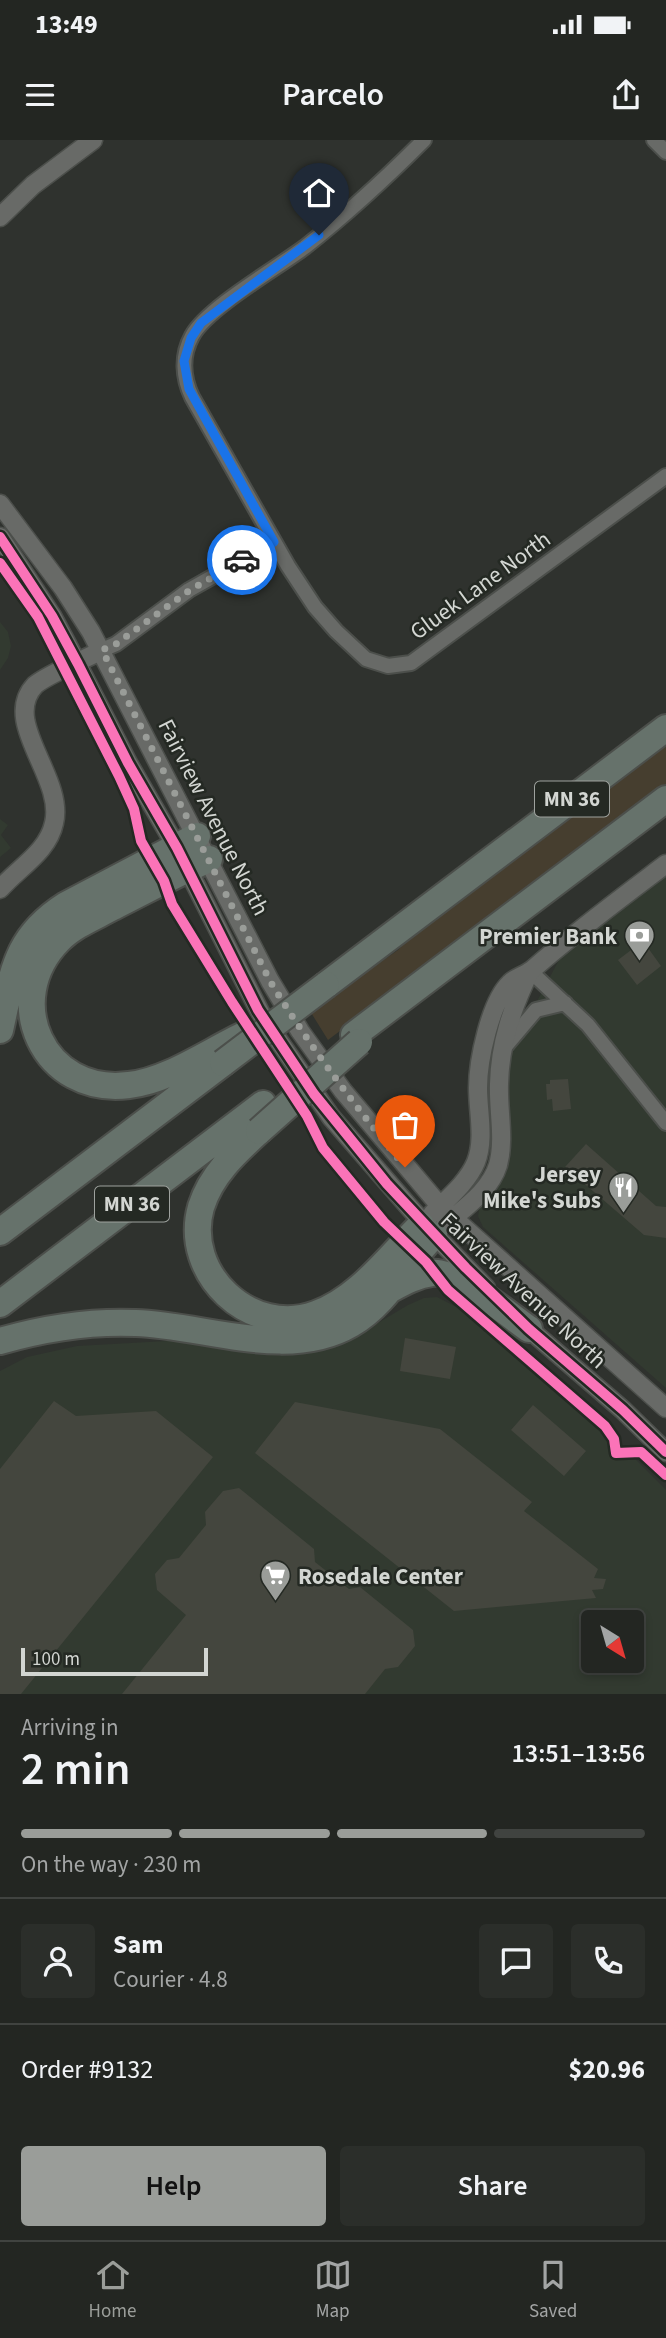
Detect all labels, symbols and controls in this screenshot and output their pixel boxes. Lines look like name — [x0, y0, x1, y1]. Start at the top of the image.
text: 13:49 — [35, 6, 98, 43]
text: Parcelo — [282, 72, 384, 118]
icon: menu — [21, 76, 59, 114]
icon: share — [607, 76, 645, 114]
pin — [289, 163, 349, 235]
icon: home — [300, 174, 338, 212]
street label: Gluek Lane North — [403, 523, 558, 648]
courier — [207, 525, 277, 595]
icon: car — [223, 541, 261, 579]
street label: Fairview Avenue North — [150, 713, 277, 921]
road number: MN 36 — [535, 782, 609, 816]
bank icon: Premier Bank — [623, 919, 657, 963]
place label: Premier Bank — [479, 920, 617, 953]
pin — [375, 1095, 435, 1167]
icon: bag — [386, 1106, 424, 1144]
place label: Jersey Mike's Subs — [483, 1158, 601, 1217]
restaurant icon: Jersey Mike's Subs — [607, 1170, 641, 1214]
road number: MN 36 — [95, 1186, 169, 1222]
street label: Fairview Avenue North — [433, 1204, 614, 1376]
supermarket icon: Rosedale Center — [258, 1559, 292, 1603]
place label: Rosedale Center — [298, 1560, 464, 1593]
north arrow — [581, 1610, 644, 1673]
map controls — [581, 1610, 644, 1673]
scale bar — [21, 1645, 208, 1677]
text: 100 m — [32, 1646, 80, 1673]
text: Arriving in — [21, 1711, 119, 1744]
text: 13:51–13:56 — [512, 1735, 645, 1772]
text: 2 min — [21, 1737, 130, 1802]
text: On the way · 230 m — [21, 1848, 201, 1881]
button: person — [21, 1924, 95, 1998]
button: chat — [479, 1924, 553, 1998]
button: phone — [571, 1924, 645, 1998]
text: Sam — [113, 1926, 163, 1963]
text: Courier · 4.8 — [113, 1963, 228, 1996]
text: Order #9132 — [21, 2051, 153, 2088]
text: $20.96 — [569, 2051, 645, 2088]
button: Help — [21, 2146, 326, 2226]
button: Share — [340, 2146, 645, 2226]
tab: Home — [89, 2256, 136, 2325]
tab: Map — [314, 2256, 352, 2325]
tab: Saved — [529, 2256, 577, 2325]

